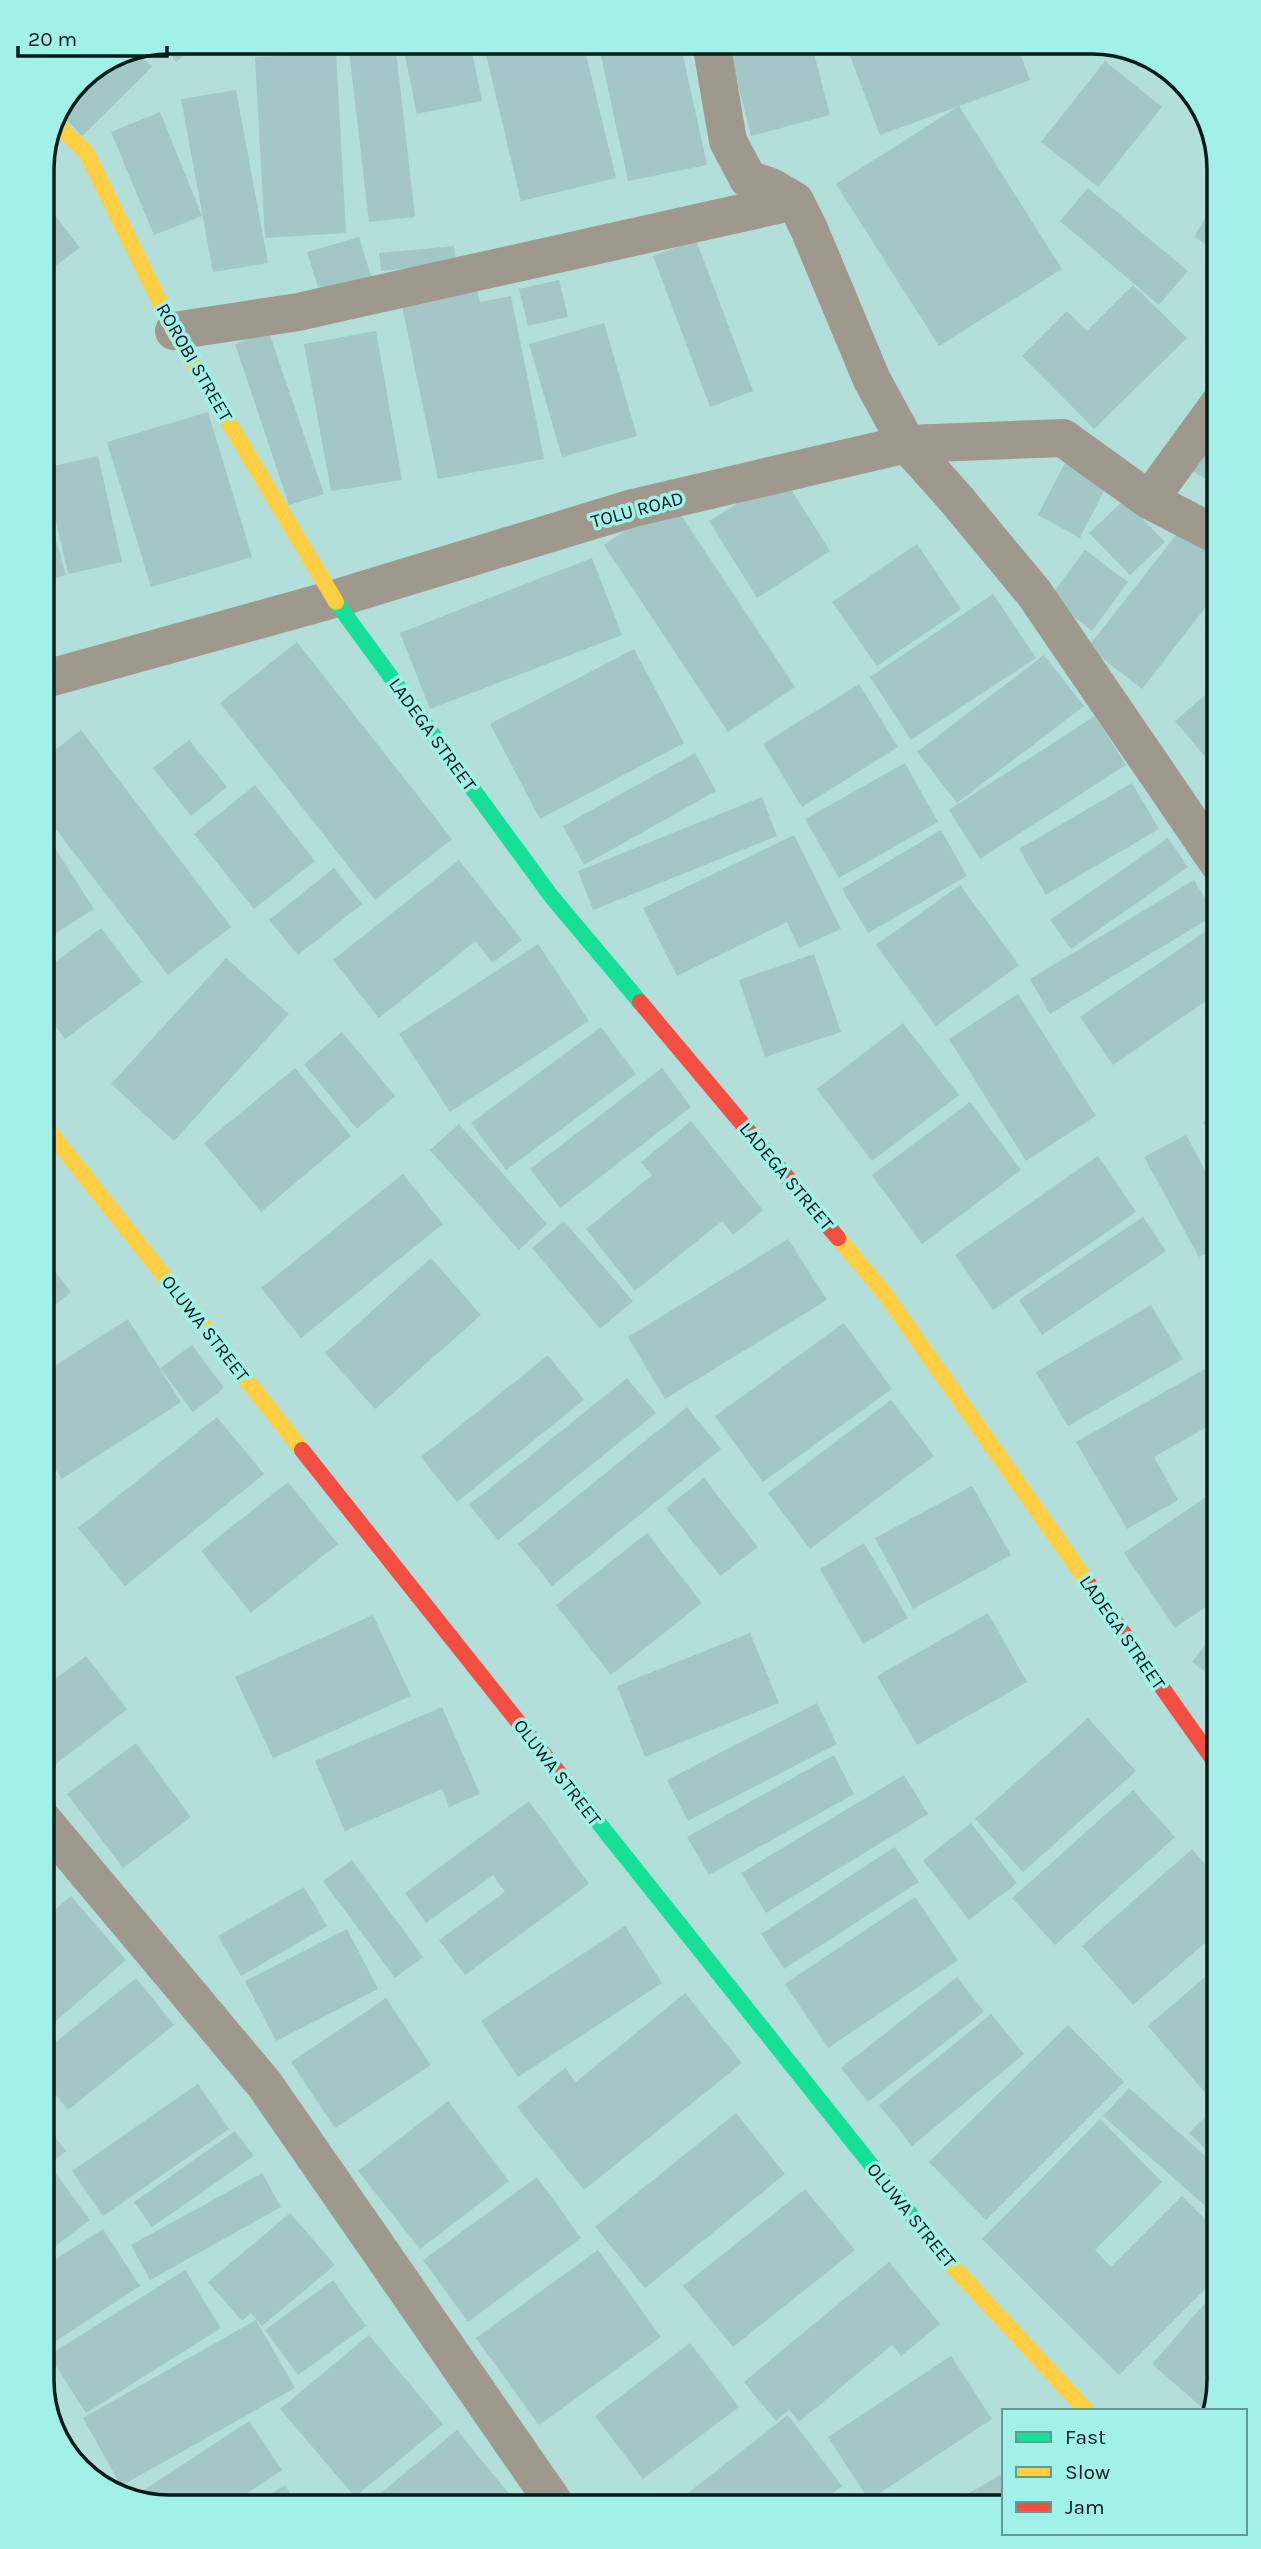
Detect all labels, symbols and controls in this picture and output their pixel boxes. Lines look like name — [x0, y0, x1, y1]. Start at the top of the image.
scale bar — [18, 14, 166, 58]
text: 20 m — [28, 27, 77, 51]
street label: ROROBI STREET — [151, 299, 237, 426]
street label: TOLU ROAD — [589, 487, 686, 533]
street label: LADEGA STREET — [384, 674, 481, 796]
street label: LADEGA STREET — [735, 1118, 838, 1235]
street label: OLUWA STREET — [157, 1271, 254, 1387]
street label: LADEGA STREET — [1075, 1571, 1170, 1694]
street label: OLUWA STREET — [509, 1715, 606, 1831]
street label: OLUWA STREET — [862, 2159, 961, 2273]
legend — [1002, 2409, 1247, 2535]
text: Fast — [1065, 2425, 1106, 2449]
text: Slow — [1065, 2460, 1110, 2484]
text: Jam — [1065, 2495, 1105, 2519]

